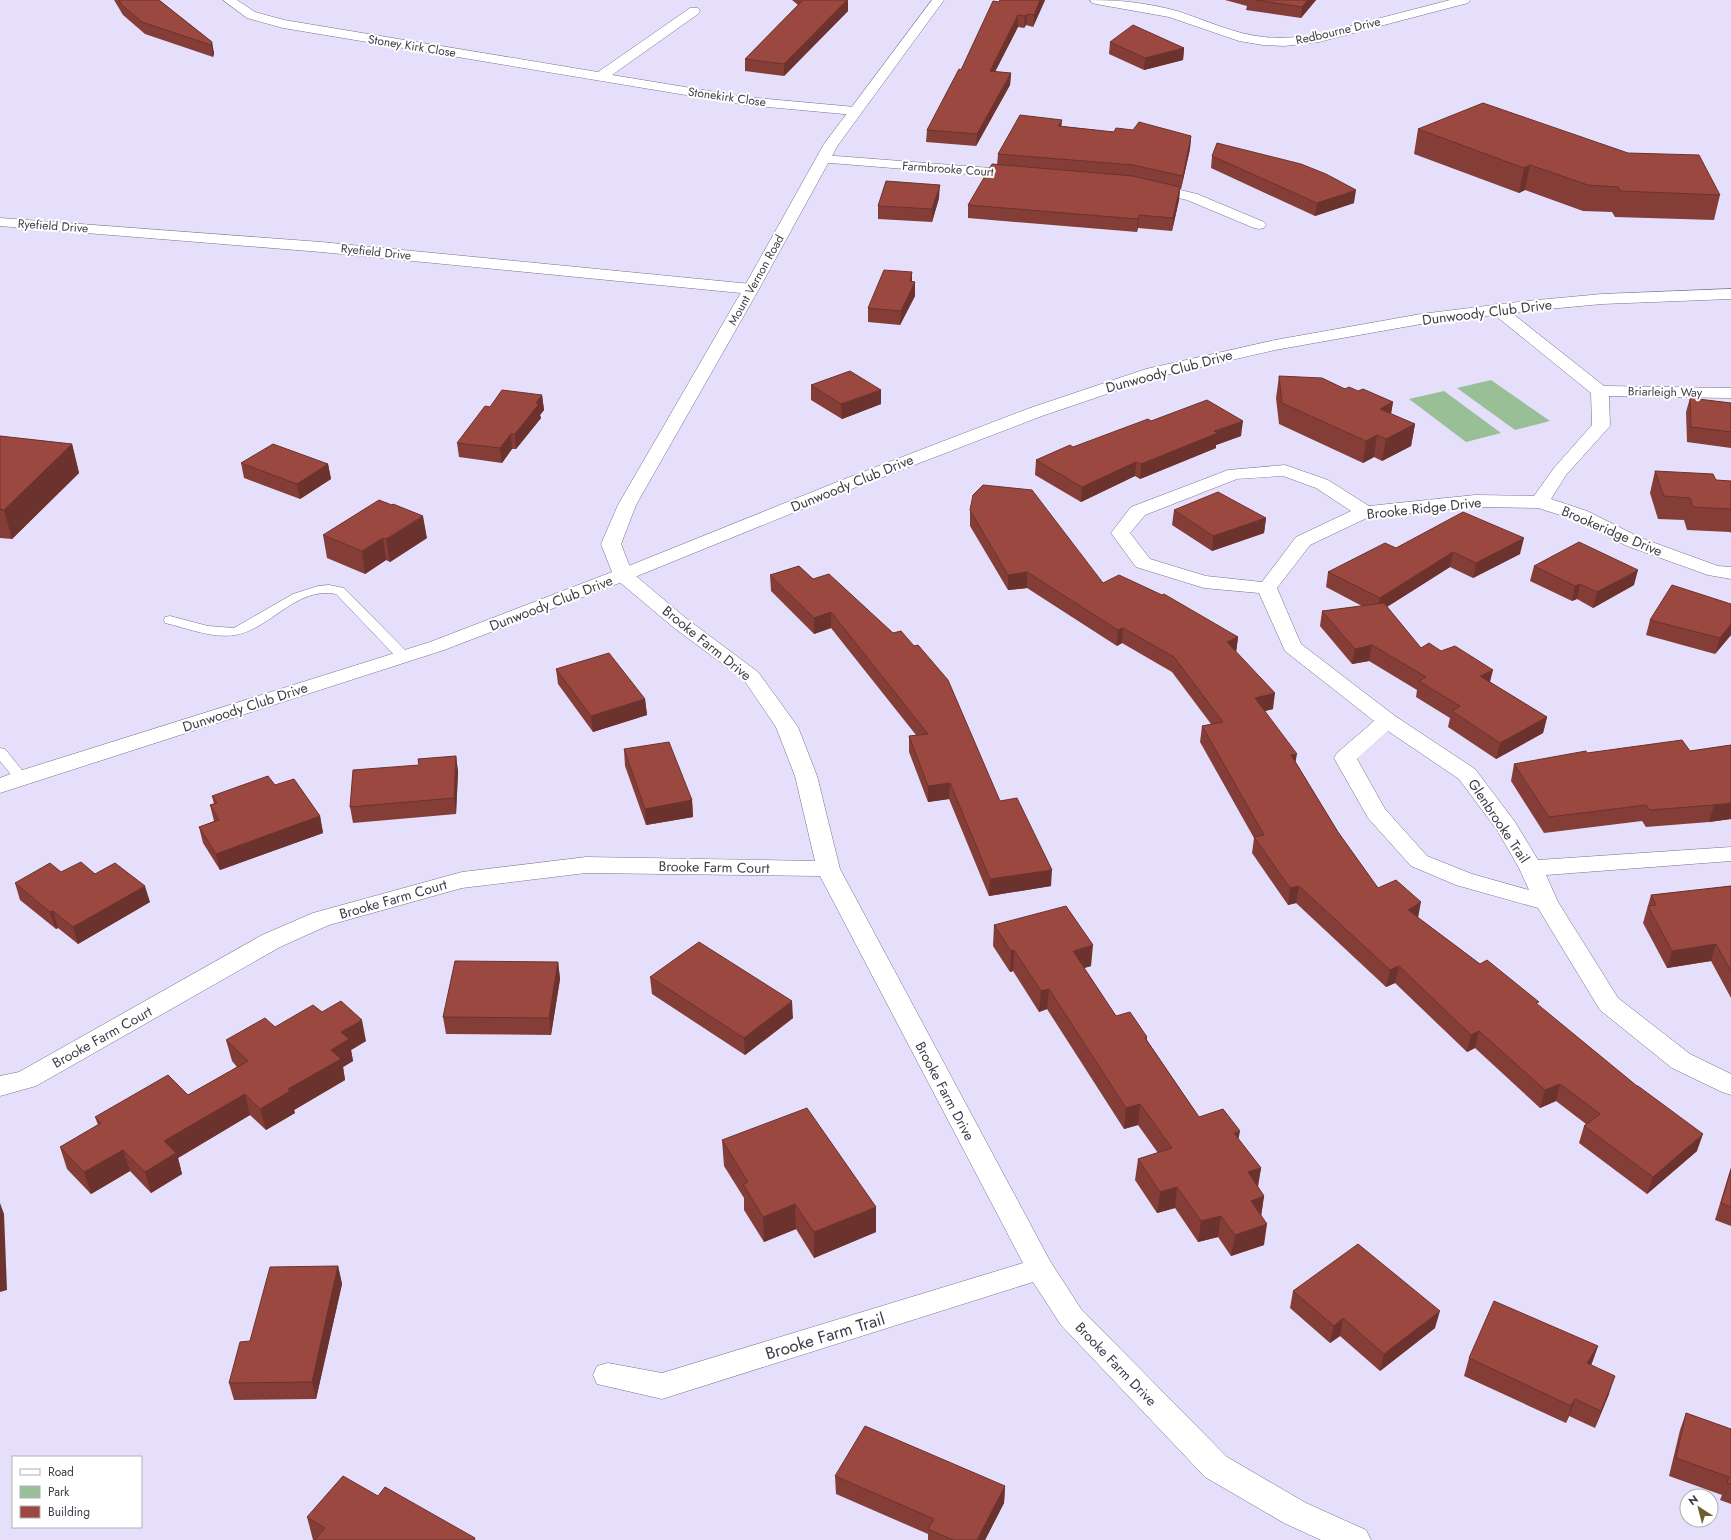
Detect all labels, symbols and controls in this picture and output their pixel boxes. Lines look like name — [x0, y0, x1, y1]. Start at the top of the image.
street label: Redbourne Drive — [1294, 13, 1382, 49]
street label: Stoney Kirk Close — [367, 30, 457, 62]
street label: Stonekirk Close — [687, 83, 767, 111]
street label: Farmbrooke Court — [902, 157, 994, 181]
street label: Ryefield Drive — [17, 215, 89, 237]
street label: Mount Vernon Road — [724, 231, 788, 329]
street label: Ryefield Drive — [340, 239, 412, 265]
street label: Dunwoody Club Drive — [1421, 294, 1553, 330]
street label: Dunwoody Club Drive — [1103, 344, 1235, 398]
street label: Briarleigh Way — [1628, 382, 1703, 402]
street label: Dunwoody Club Drive — [788, 449, 916, 517]
street label: Brooke Ridge Drive — [1366, 492, 1482, 524]
street label: Brookeridge Drive — [1558, 501, 1666, 561]
street label: Dunwoody Club Drive — [486, 570, 616, 636]
street label: Brooke Farm Drive — [658, 601, 756, 685]
street label: Dunwoody Club Drive — [180, 677, 310, 737]
street label: Glenbrooke Trail — [1463, 775, 1535, 867]
street label: Brooke Farm Court — [658, 856, 770, 878]
street label: Brooke Farm Court — [337, 874, 450, 924]
street label: Brooke Farm Court — [49, 1001, 156, 1073]
street label: Brooke Farm Drive — [910, 1038, 980, 1144]
street label: Brooke Farm Trail — [762, 1306, 888, 1366]
street label: Brooke Farm Drive — [1071, 1318, 1161, 1410]
legend — [12, 1456, 142, 1528]
text: Road — [48, 1463, 74, 1481]
text: Park — [48, 1483, 70, 1501]
north arrow — [1679, 1488, 1719, 1528]
text: N — [1685, 1491, 1701, 1509]
text: Building — [48, 1503, 90, 1521]

